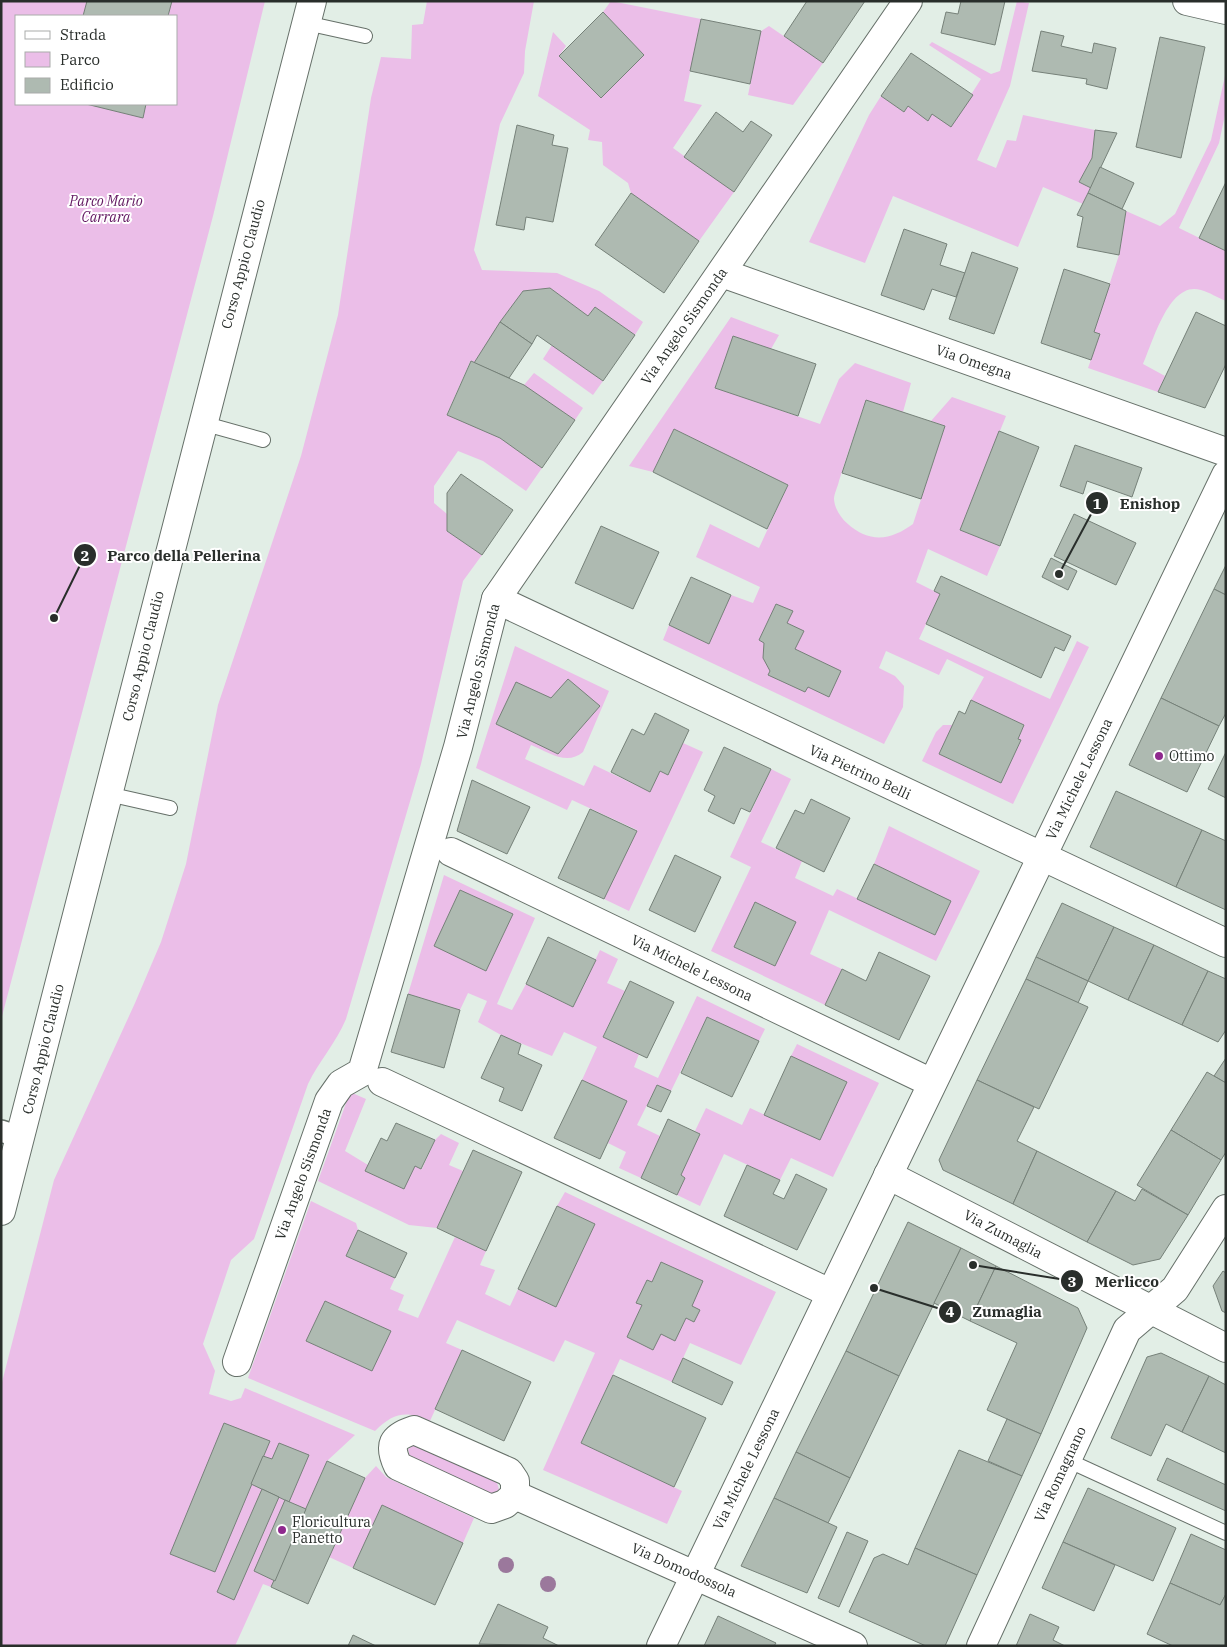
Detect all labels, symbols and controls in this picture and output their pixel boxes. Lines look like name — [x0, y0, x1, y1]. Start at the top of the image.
legend — [15, 15, 178, 105]
text: Strada — [60, 25, 106, 44]
text: Parco — [60, 50, 100, 69]
text: Edificio — [60, 75, 114, 94]
park label: Parco Mario Carrara — [68, 192, 143, 226]
street label: Corso Appio Claudio — [217, 197, 269, 331]
street label: Via Angelo Sismonda — [637, 264, 731, 388]
street label: Via Omegna — [934, 341, 1015, 384]
callout: Enishop — [1085, 488, 1190, 518]
text: 1 — [1092, 494, 1102, 513]
text: Enishop — [1120, 494, 1180, 513]
callout: Parco della Pellerina — [72, 540, 271, 570]
text: 2 — [80, 546, 90, 565]
text: Parco della Pellerina — [107, 546, 261, 565]
street label: Corso Appio Claudio — [118, 589, 168, 723]
street label: Via Angelo Sismonda — [452, 601, 504, 741]
street label: Via Michele Lessona — [1042, 715, 1116, 843]
street label: Via Pietrino Belli — [806, 741, 914, 803]
place label: Ottimo — [1169, 747, 1215, 765]
marker: Ottimo — [1153, 750, 1165, 762]
street label: Via Michele Lessona — [628, 931, 756, 1005]
street label: Corso Appio Claudio — [18, 982, 68, 1116]
street label: Via Angelo Sismonda — [271, 1105, 335, 1242]
street label: Via Zumaglia — [961, 1206, 1046, 1262]
callout: Merlicco — [1060, 1266, 1169, 1296]
text: 3 — [1067, 1272, 1077, 1291]
text: Merlicco — [1095, 1272, 1159, 1291]
callout: Zumaglia — [938, 1297, 1052, 1327]
text: 4 — [945, 1302, 955, 1321]
text: Zumaglia — [972, 1302, 1042, 1321]
street label: Via Michele Lessona — [709, 1405, 783, 1533]
street label: Via Romagnano — [1030, 1423, 1090, 1525]
place label: Floricultura Panetto — [292, 1513, 371, 1547]
marker: Floricultura Panetto — [276, 1524, 288, 1536]
street label: Via Domodossola — [629, 1539, 740, 1601]

